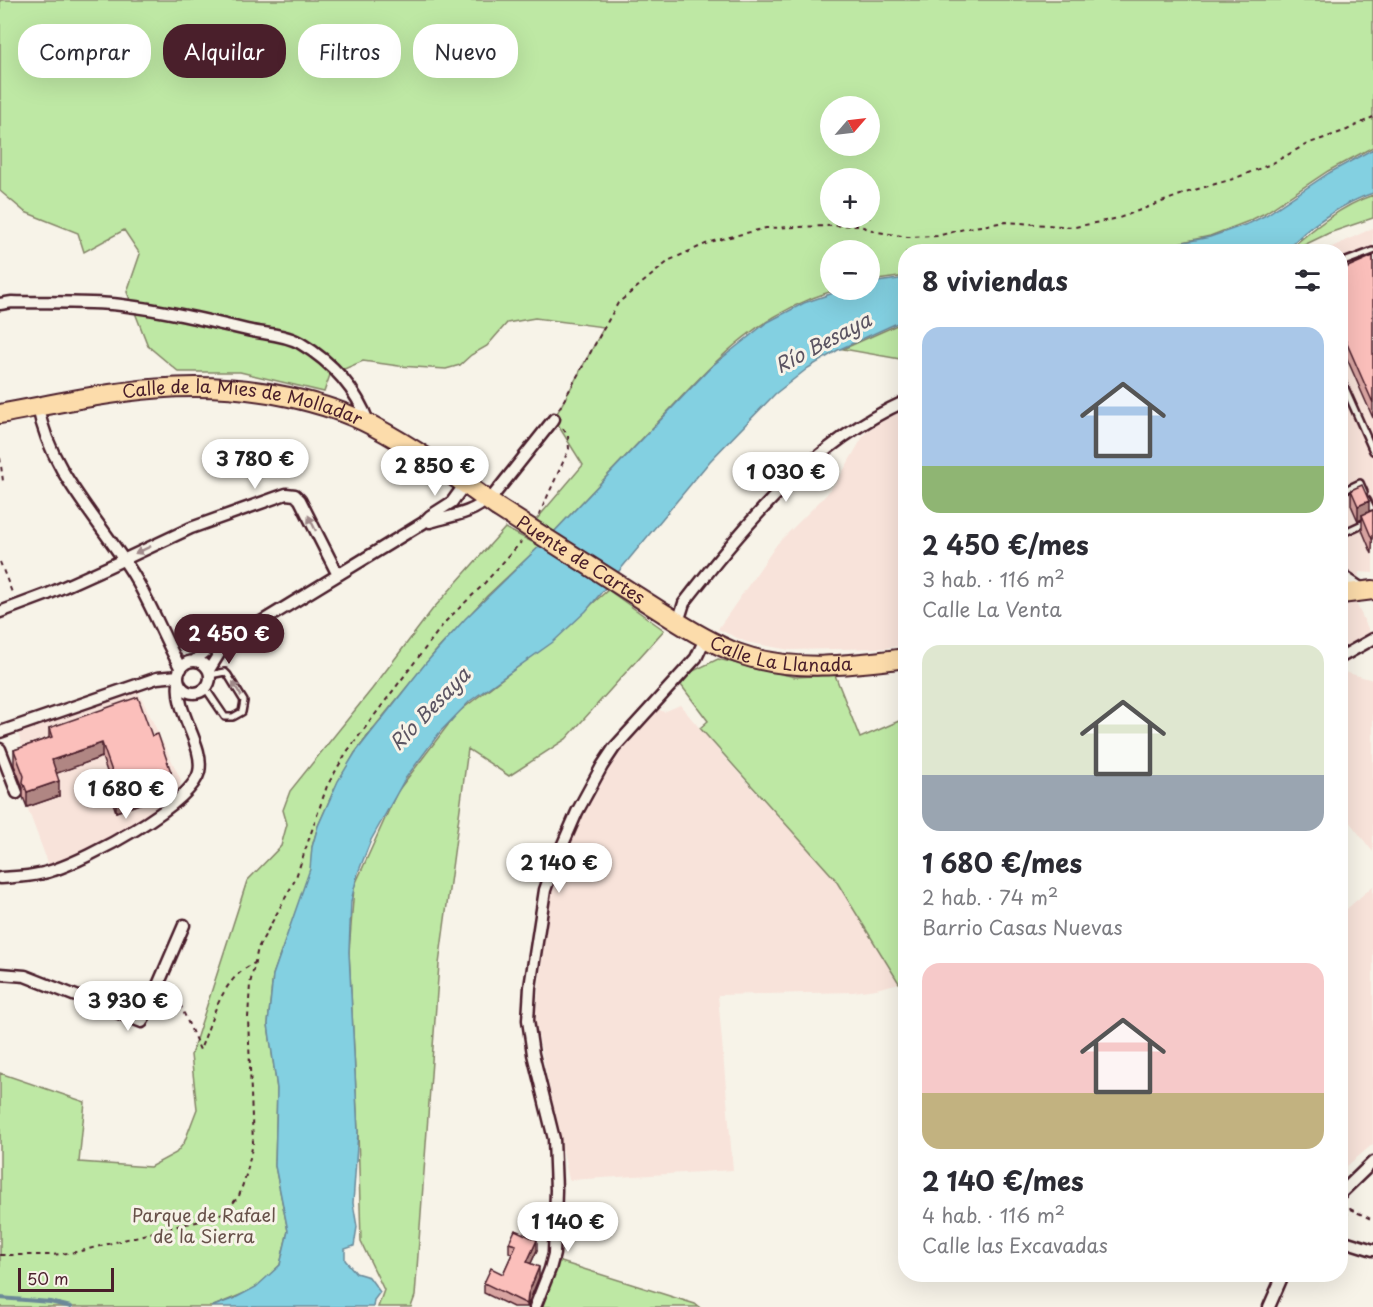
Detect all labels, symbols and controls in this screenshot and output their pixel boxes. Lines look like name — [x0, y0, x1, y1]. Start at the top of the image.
chip: Comprar — [18, 24, 151, 78]
chip: Alquilar — [163, 24, 286, 78]
chip: Filtros — [298, 24, 401, 78]
chip: Nuevo — [413, 24, 518, 78]
north arrow — [820, 96, 880, 156]
map controls — [820, 96, 880, 300]
button: + — [820, 168, 880, 228]
button: − — [820, 240, 880, 300]
text: 8 viviendas — [922, 261, 1068, 300]
icon: filters — [1291, 264, 1324, 297]
water label: Río Besaya — [769, 304, 877, 380]
icon: home — [1069, 366, 1177, 474]
street label: Calle de la Mies de Molladar — [120, 372, 368, 432]
pin: 3 780 € — [200, 439, 310, 490]
text: 3 780 € — [216, 443, 294, 473]
pin: 2 850 € — [380, 446, 490, 497]
text: 2 850 € — [395, 450, 475, 480]
pin: 1 030 € — [731, 452, 841, 503]
text: 1 030 € — [746, 456, 826, 486]
street label: Puente de Cartes — [512, 508, 651, 610]
one-way arrow — [307, 514, 317, 531]
text: 2 450 €/mes — [922, 525, 1089, 564]
one-way arrow — [135, 545, 152, 554]
text: 3 hab. · 116 m² — [922, 564, 1065, 594]
text: Calle La Venta — [922, 594, 1062, 624]
pin: 2 450 € — [174, 614, 284, 665]
text: 2 450 € — [188, 618, 270, 648]
street label: Calle La Llanada — [706, 628, 854, 678]
water label: Río Besaya — [382, 659, 478, 757]
one-way arrow — [233, 681, 243, 698]
icon: home — [1069, 684, 1177, 792]
pin: 1 680 € — [71, 769, 181, 820]
text: 1 680 € — [88, 773, 164, 803]
pin: 2 140 € — [504, 843, 614, 894]
text: 1 680 €/mes — [922, 843, 1082, 882]
text: 2 140 € — [520, 847, 598, 877]
text: 2 hab. · 74 m² — [922, 882, 1058, 912]
text: Barrio Casas Nuevas — [922, 912, 1123, 942]
pin: 3 930 € — [73, 981, 183, 1032]
text: 3 930 € — [88, 985, 168, 1015]
icon: home — [1069, 1002, 1177, 1110]
text: 2 140 €/mes — [922, 1161, 1084, 1200]
text: 4 hab. · 116 m² — [922, 1200, 1065, 1230]
park label: Parque de Rafael de la Sierra — [132, 1201, 276, 1249]
pin: 1 140 € — [513, 1202, 623, 1253]
text: 1 140 € — [531, 1206, 605, 1236]
text: Calle las Excavadas — [922, 1230, 1108, 1260]
scale bar — [18, 1265, 114, 1292]
text: 50 m — [27, 1266, 68, 1290]

